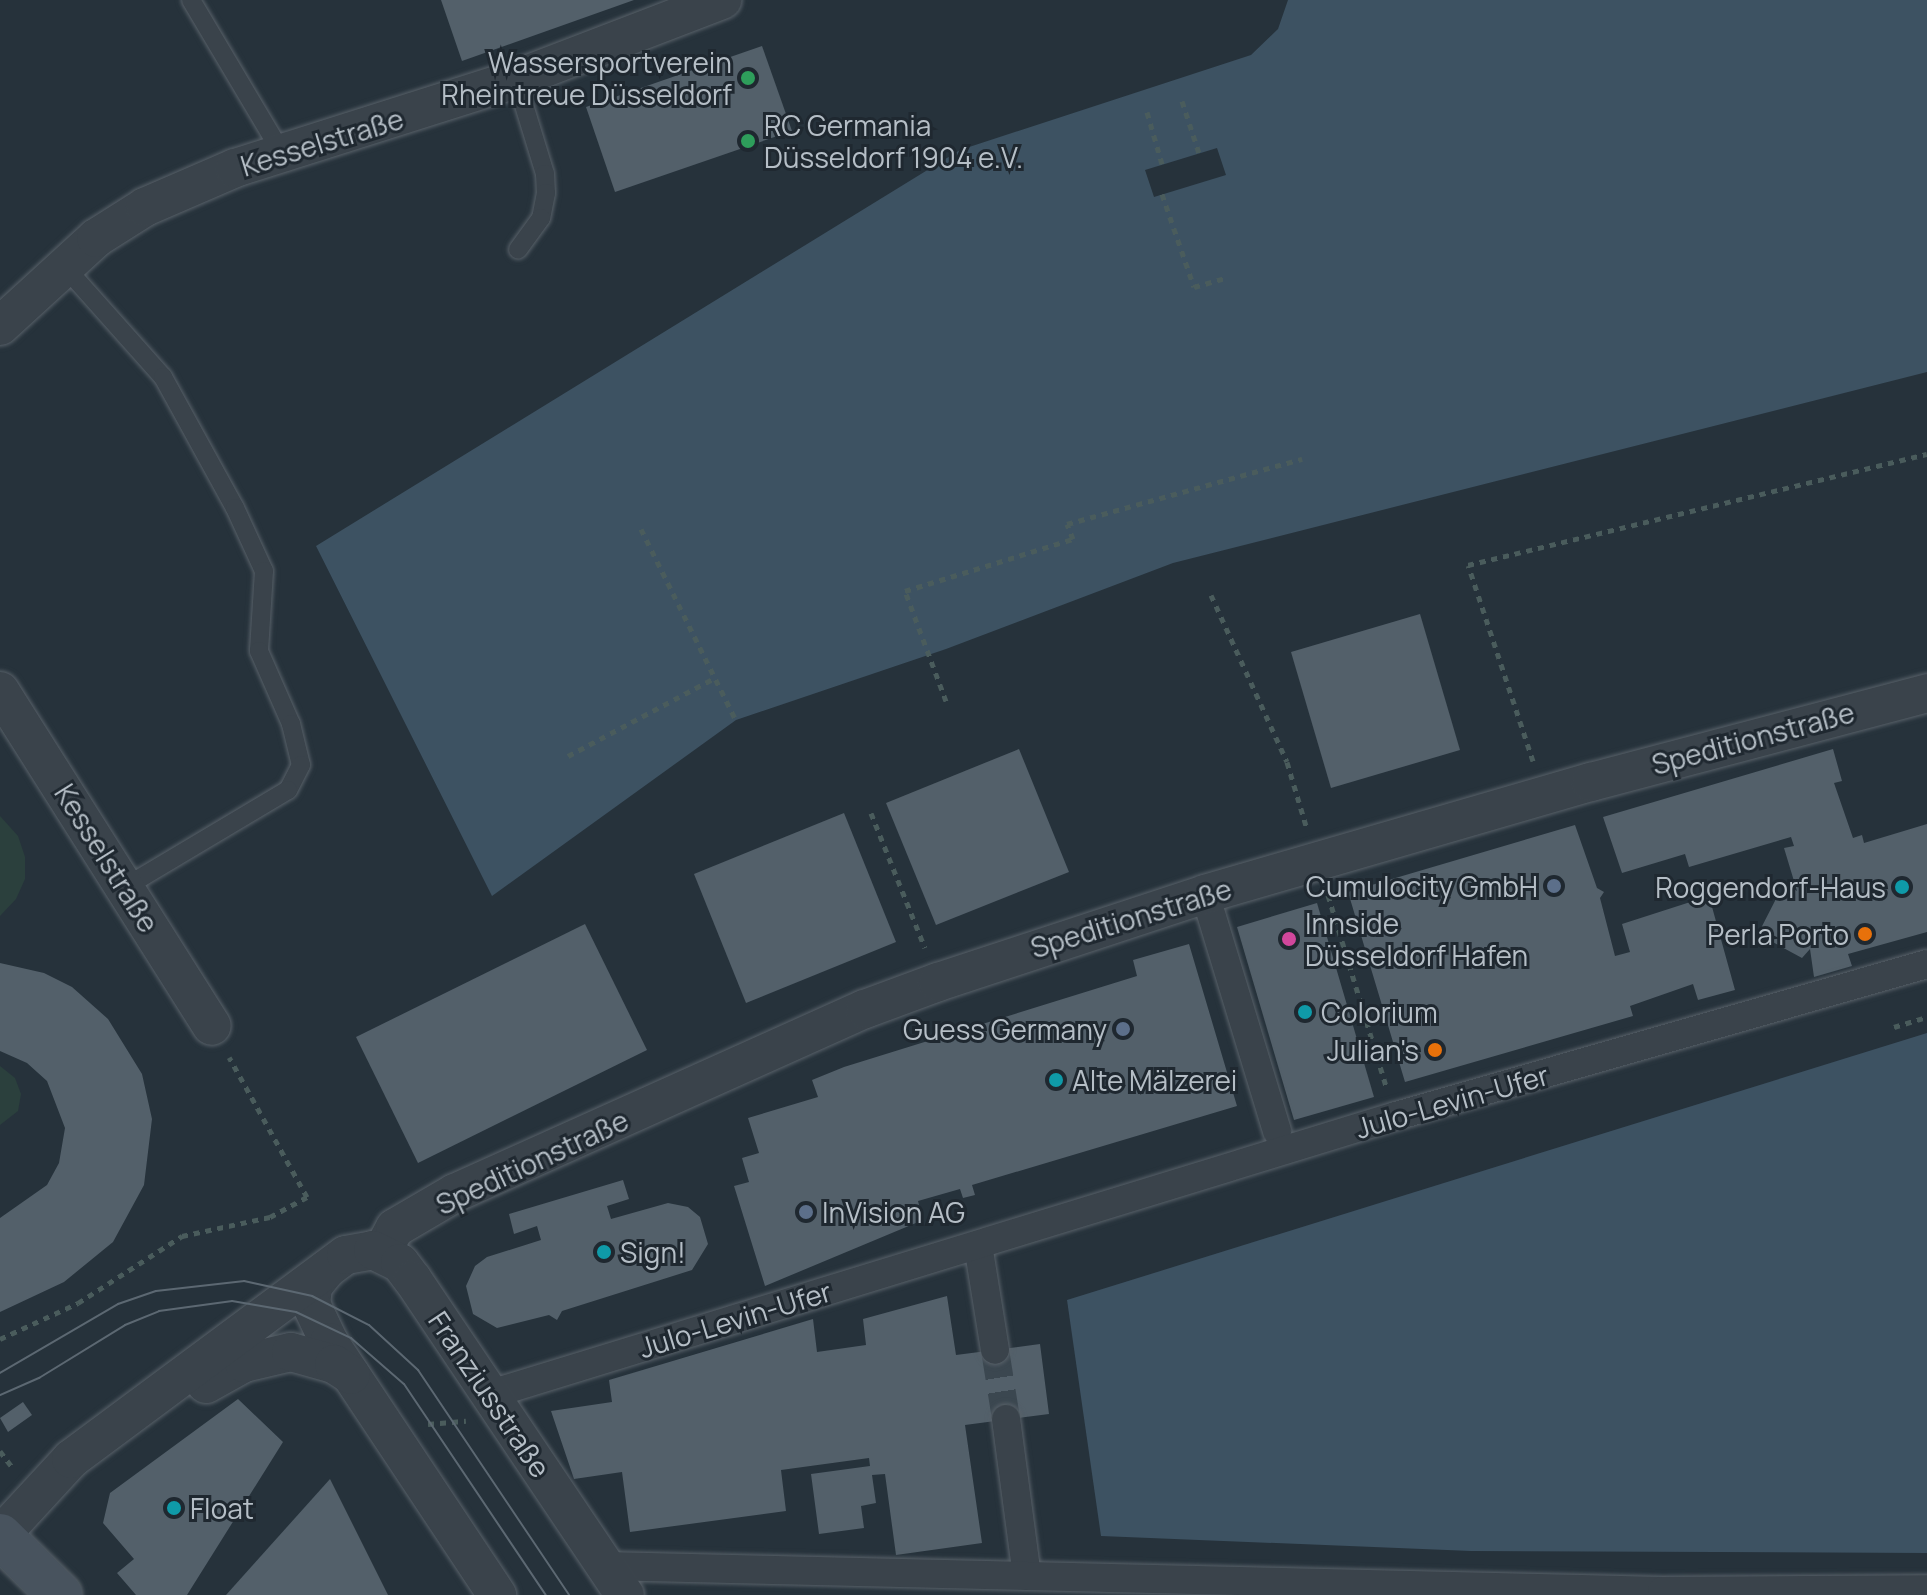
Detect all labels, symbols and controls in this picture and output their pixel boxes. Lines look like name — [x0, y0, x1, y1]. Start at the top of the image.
place label: Wassersportverein Rheintreue Düsseldorf — [441, 45, 732, 111]
marker: Wassersportverein Rheintreue Düsseldorf — [739, 69, 757, 87]
street label: Kesselstraße — [237, 101, 407, 183]
place label: RC Germania Düsseldorf 1904 e.V. — [764, 108, 1023, 174]
marker: RC Germania Düsseldorf 1904 e.V. — [739, 132, 757, 150]
street label: Speditionstraße — [1648, 695, 1858, 781]
street label: Kesselstraße — [48, 778, 166, 938]
place label: Cumulocity GmbH — [1306, 869, 1538, 903]
place label: Roggendorf-Haus — [1655, 870, 1886, 904]
street label: Speditionstraße — [1026, 871, 1236, 965]
marker: Cumulocity GmbH — [1545, 877, 1563, 895]
marker: Roggendorf-Haus — [1893, 878, 1911, 896]
place label: Innside Düsseldorf Hafen — [1305, 906, 1528, 972]
place label: Perla Porto — [1707, 917, 1849, 951]
marker: Perla Porto — [1856, 925, 1874, 943]
marker: Innside Düsseldorf Hafen — [1280, 930, 1298, 948]
place label: Colorium — [1321, 995, 1438, 1029]
marker: Colorium — [1296, 1003, 1314, 1021]
place label: Guess Germany — [903, 1012, 1107, 1046]
marker: Guess Germany — [1114, 1020, 1132, 1038]
place label: Julian's — [1327, 1033, 1419, 1067]
marker: Julian's — [1426, 1041, 1444, 1059]
street label: Julo-Levin-Ufer — [1352, 1057, 1552, 1145]
place label: Alte Mälzerei — [1072, 1063, 1237, 1097]
marker: Alte Mälzerei — [1047, 1071, 1065, 1089]
street label: Speditionstraße — [430, 1103, 634, 1221]
place label: InVision AG — [822, 1195, 965, 1229]
marker: InVision AG — [797, 1203, 815, 1221]
place label: Sign! — [620, 1235, 686, 1269]
marker: Sign! — [595, 1243, 613, 1261]
street label: Julo-Levin-Ufer — [635, 1274, 835, 1364]
street label: Franziusstraße — [422, 1305, 558, 1483]
place label: Float — [190, 1491, 254, 1525]
marker: Float — [165, 1499, 183, 1517]

